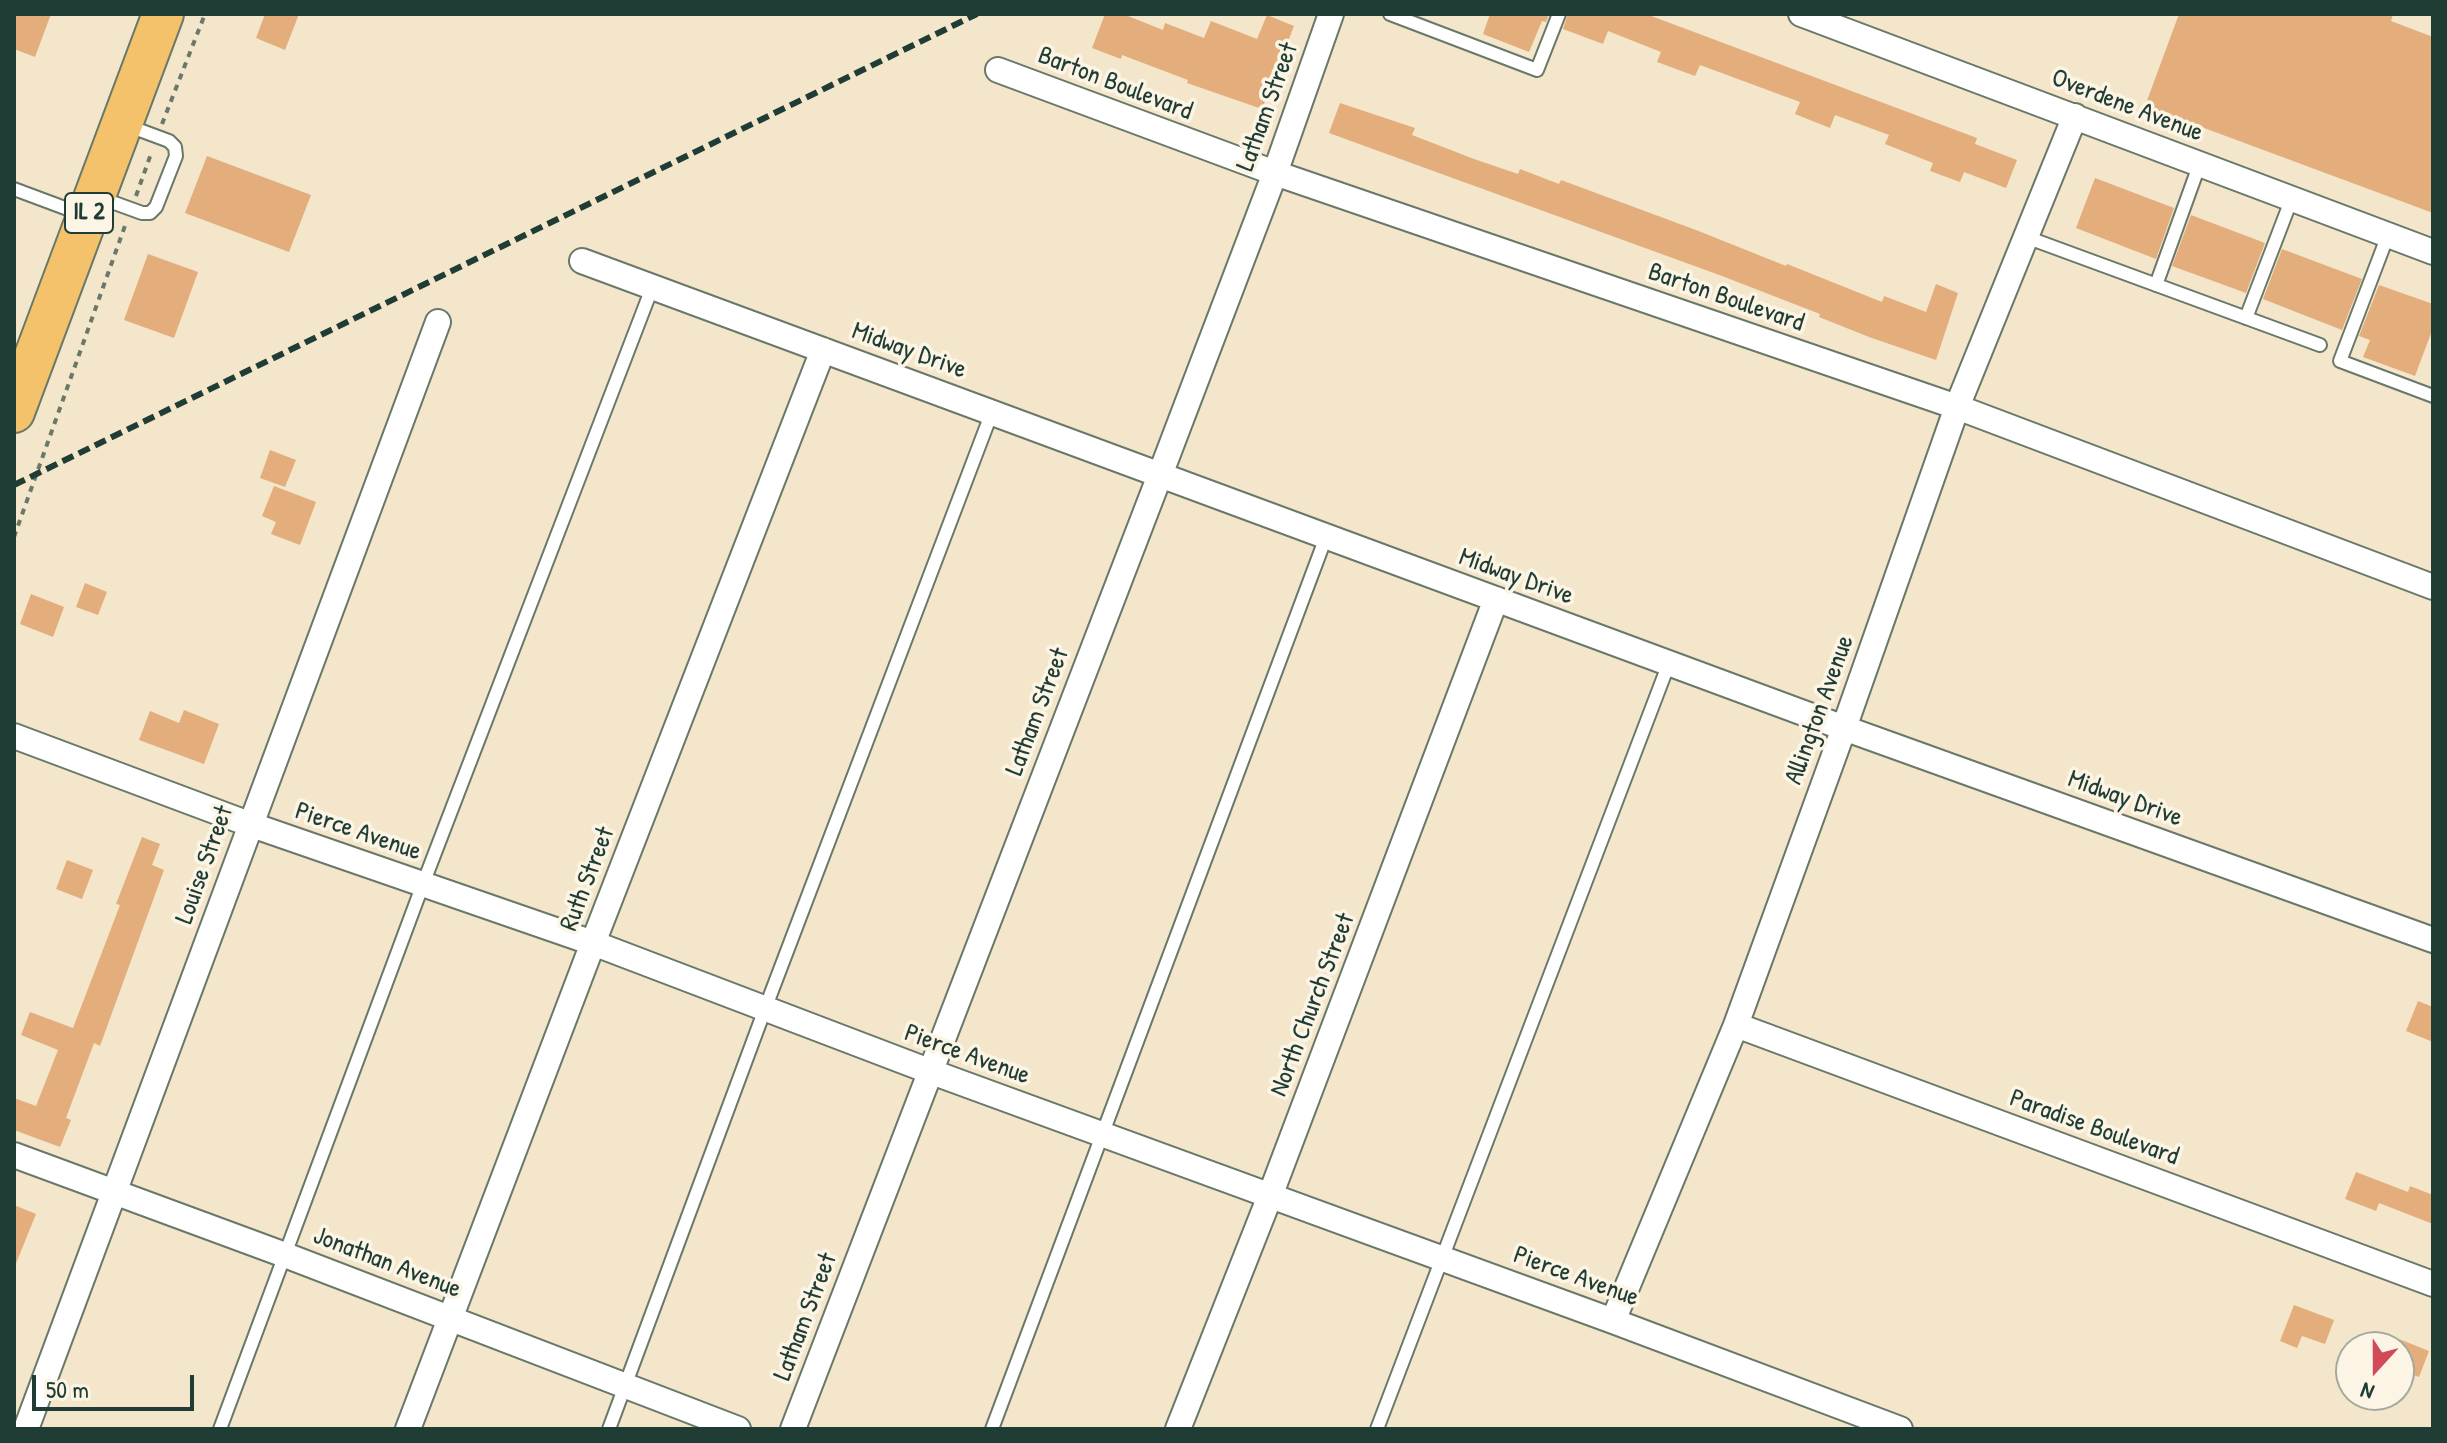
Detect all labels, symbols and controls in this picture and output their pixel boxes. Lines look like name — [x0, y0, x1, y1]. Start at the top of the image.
street label: Latham Street — [1230, 39, 1306, 175]
street label: Barton Boulevard — [1034, 40, 1196, 128]
street label: Overdene Avenue — [2047, 63, 2207, 149]
road number: IL 2 — [65, 193, 113, 233]
street label: Barton Boulevard — [1644, 257, 1808, 339]
street label: Midway Drive — [847, 316, 971, 386]
street label: Midway Drive — [1454, 542, 1578, 612]
street label: Allington Avenue — [1779, 631, 1861, 789]
street label: Latham Street — [999, 644, 1077, 780]
street label: Midway Drive — [2063, 764, 2187, 834]
street label: Pierce Avenue — [291, 796, 425, 868]
street label: Louise Street — [169, 802, 241, 928]
street label: Ruth Street — [554, 823, 622, 935]
street label: North Church Street — [1264, 909, 1362, 1101]
street label: Pierce Avenue — [900, 1018, 1034, 1092]
street label: Paradise Boulevard — [2005, 1083, 2183, 1173]
street label: Jonathan Avenue — [309, 1221, 465, 1305]
street label: Pierce Avenue — [1509, 1240, 1643, 1314]
street label: Latham Street — [767, 1249, 845, 1385]
north arrow — [2335, 1331, 2415, 1411]
scale bar — [36, 1359, 198, 1409]
text: 50 m — [46, 1373, 89, 1405]
text: N — [2356, 1375, 2378, 1408]

